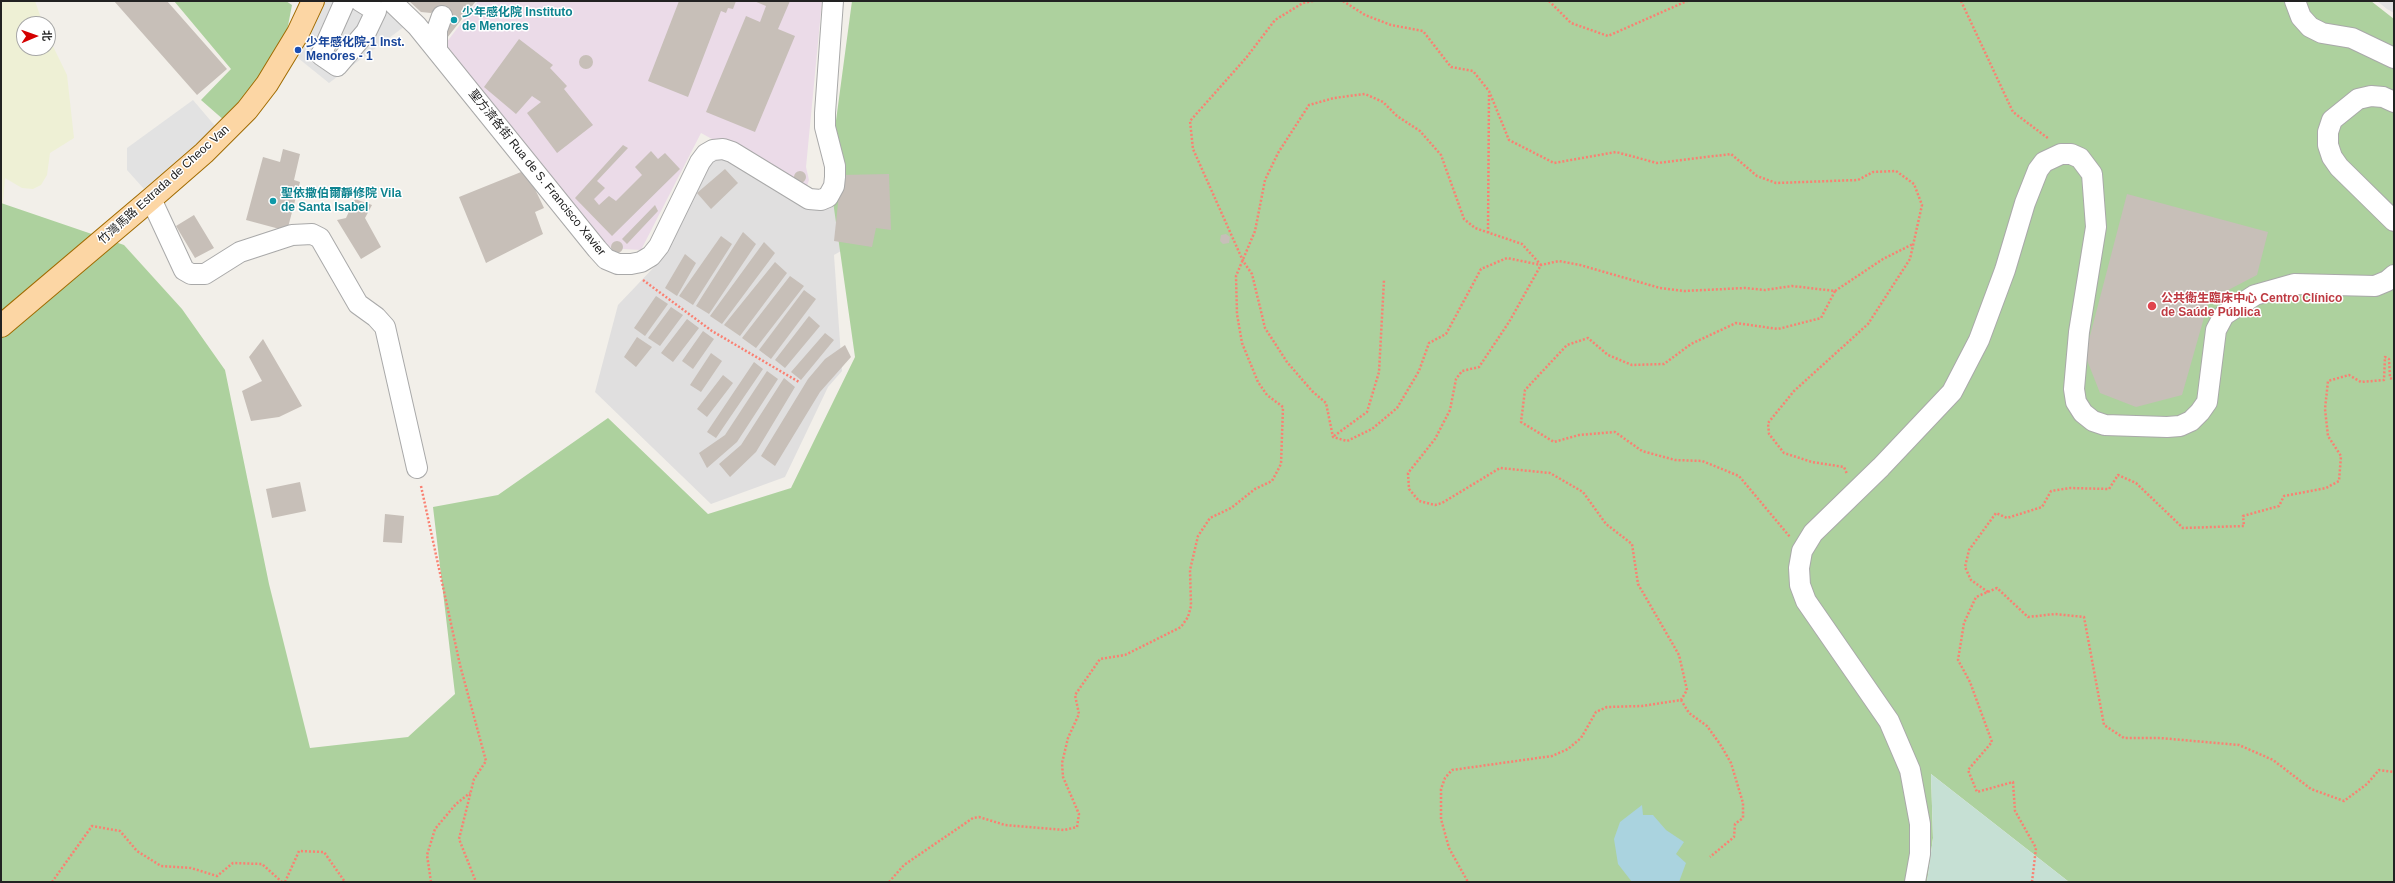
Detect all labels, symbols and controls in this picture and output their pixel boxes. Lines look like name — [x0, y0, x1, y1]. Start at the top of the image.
place label: 少年感化院 Instituto de Menores — [462, 6, 573, 34]
marker: 少年感化院 Instituto de Menores — [449, 15, 459, 25]
north arrow — [16, 16, 56, 56]
text: 北 — [41, 30, 53, 41]
place label: 少年感化院-1 Inst. Menores - 1 — [306, 36, 405, 64]
marker: 少年感化院-1 Inst. Menores - 1 — [293, 45, 303, 55]
street label: 聖方濟各街 Rua de S. Francisco Xavier — [466, 87, 608, 259]
street label: 竹灣馬路 Estrada de Cheoc Van — [96, 122, 232, 248]
place label: 聖依撒伯爾靜修院 Vila de Santa Isabel — [281, 187, 401, 215]
marker: 聖依撒伯爾靜修院 Vila de Santa Isabel — [268, 196, 278, 206]
place label: 公共衛生臨床中心 Centro Clínico de Saúde Pública — [2161, 292, 2342, 320]
marker: 公共衛生臨床中心 Centro Clínico de Saúde Pública — [2146, 300, 2158, 312]

